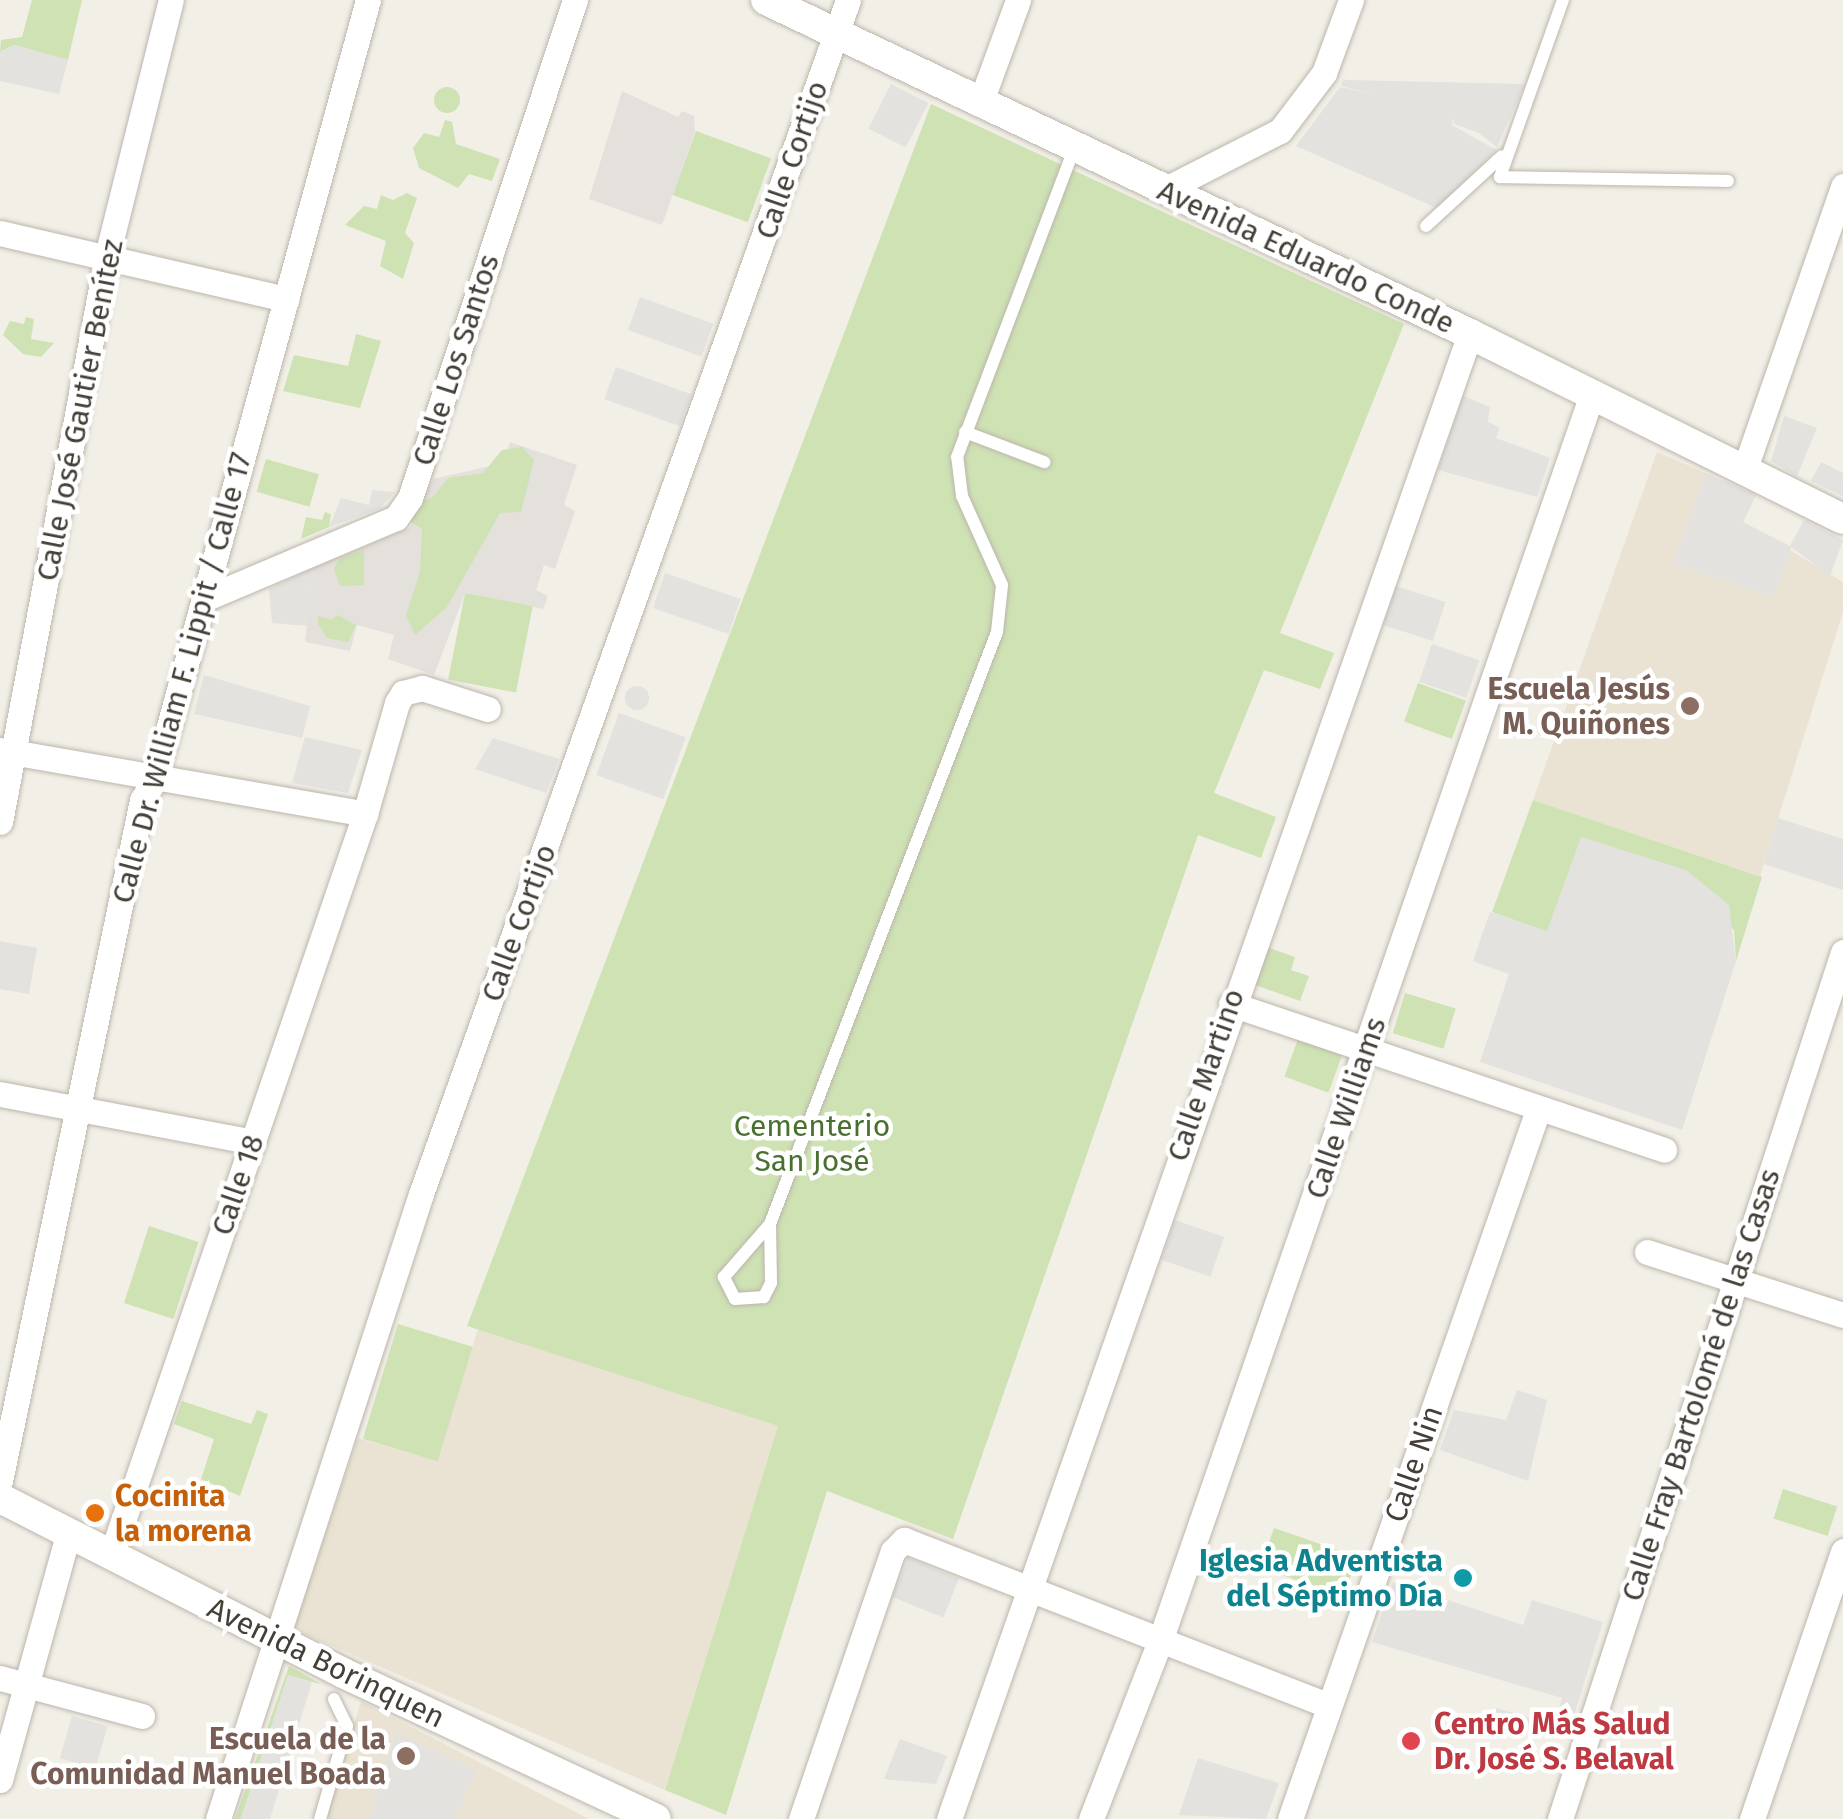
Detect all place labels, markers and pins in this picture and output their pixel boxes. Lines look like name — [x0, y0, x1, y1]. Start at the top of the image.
place label: Escuela Jesús M. Quiñones — [1488, 671, 1670, 742]
marker: Escuela Jesús M. Quiñones — [1679, 695, 1701, 717]
place label: Cocinita la morena — [115, 1478, 252, 1548]
marker: Cocinita la morena — [84, 1502, 106, 1524]
place label: Iglesia Adventista del Séptimo Día — [1199, 1543, 1443, 1614]
marker: Iglesia Adventista del Séptimo Día — [1452, 1567, 1474, 1589]
place label: Centro Más Salud Dr. José S. Belaval — [1434, 1706, 1674, 1776]
place label: Escuela de la Comunidad Manuel Boada — [30, 1721, 386, 1792]
marker: Centro Más Salud Dr. José S. Belaval — [1398, 1728, 1424, 1754]
marker: Escuela de la Comunidad Manuel Boada — [395, 1745, 417, 1767]

